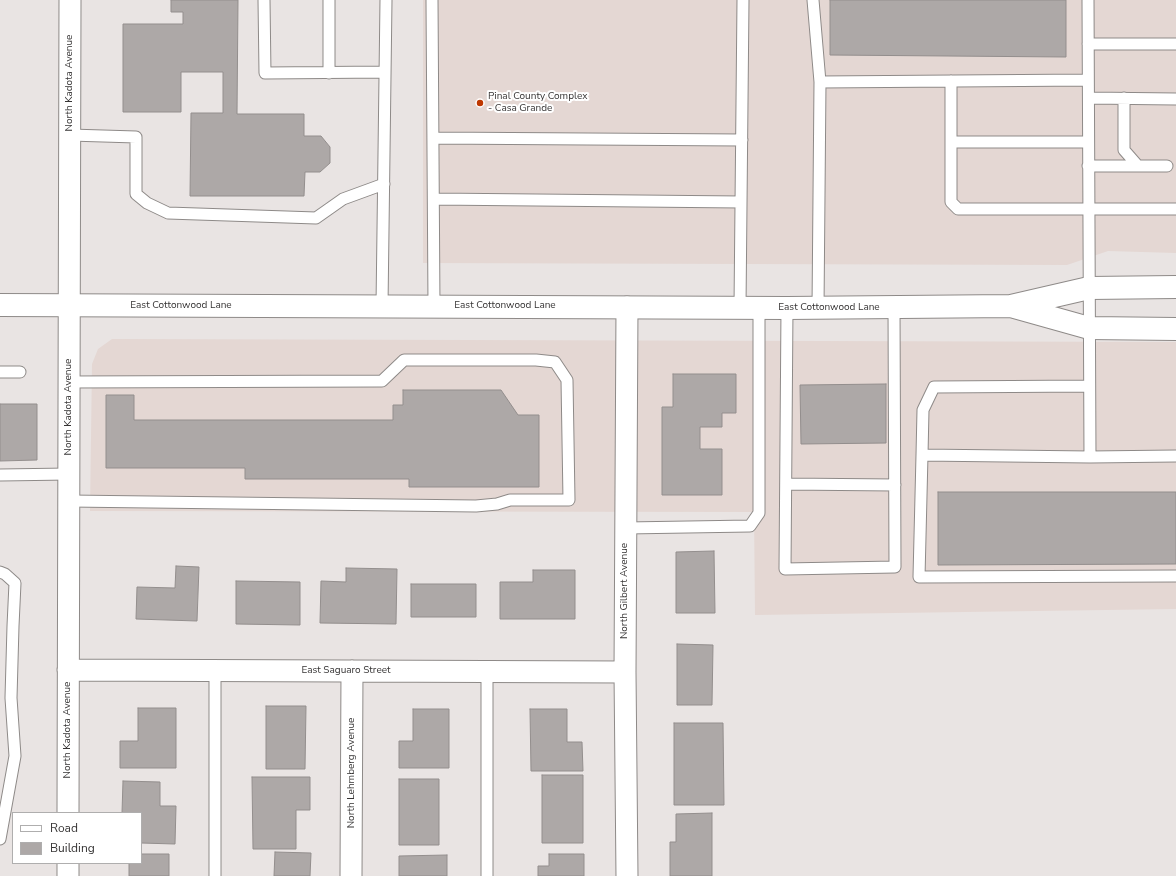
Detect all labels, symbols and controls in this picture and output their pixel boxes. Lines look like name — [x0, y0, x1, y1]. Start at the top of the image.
street label: North Kadota Avenue — [64, 35, 76, 131]
place label: Pinal County Complex - Casa Grande — [488, 91, 587, 114]
marker: Pinal County Complex - Casa Grande — [475, 98, 485, 108]
street label: East Cottonwood Lane — [130, 300, 232, 312]
street label: East Cottonwood Lane — [454, 300, 556, 312]
street label: East Cottonwood Lane — [778, 302, 880, 314]
street label: North Kadota Avenue — [63, 359, 75, 455]
street label: North Gilbert Avenue — [619, 543, 631, 639]
street label: East Saguaro Street — [301, 665, 391, 677]
street label: North Kadota Avenue — [62, 682, 74, 778]
street label: North Lehmberg Avenue — [346, 718, 358, 828]
legend — [12, 812, 142, 864]
text: Road — [50, 820, 78, 836]
text: Building — [50, 840, 95, 856]

